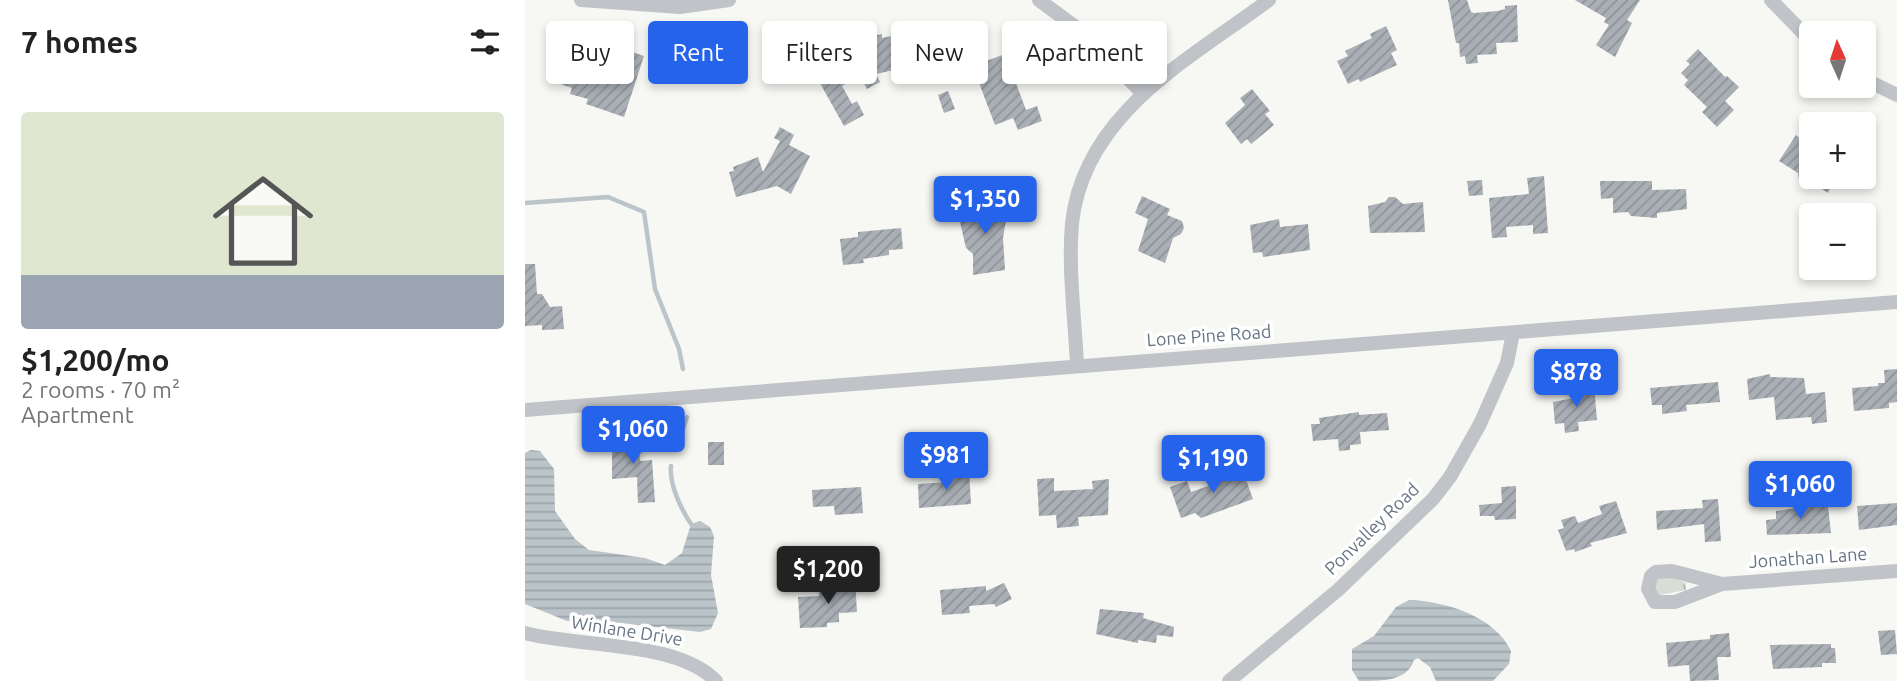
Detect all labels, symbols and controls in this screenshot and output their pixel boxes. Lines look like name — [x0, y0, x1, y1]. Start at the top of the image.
chip: Buy — [546, 21, 634, 84]
chip: Rent — [648, 21, 748, 84]
chip: Filters — [762, 21, 877, 84]
chip: New — [891, 21, 988, 84]
chip: Apartment — [1002, 21, 1167, 84]
north arrow — [1799, 21, 1876, 98]
map controls — [1799, 21, 1876, 280]
icon: filters — [466, 23, 504, 61]
text: 7 homes — [21, 25, 138, 59]
button: + — [1799, 112, 1876, 189]
icon: home — [200, 158, 326, 284]
pin: $1,350 — [928, 176, 1042, 236]
text: $1,350 — [950, 186, 1020, 211]
button: − — [1799, 203, 1876, 280]
street label: Lone Pine Road — [1146, 321, 1272, 349]
text: $1,200/mo — [21, 343, 170, 377]
pin: $878 — [1535, 350, 1617, 409]
text: $878 — [1550, 359, 1602, 384]
text: 2 rooms · 70 m² — [21, 377, 180, 402]
text: Apartment — [21, 402, 134, 427]
pin: $1,060 — [576, 406, 690, 466]
text: $1,060 — [598, 416, 668, 441]
pin: $981 — [905, 433, 987, 492]
pin: $1,190 — [1156, 435, 1270, 495]
text: $981 — [920, 442, 972, 467]
text: $1,190 — [1178, 445, 1248, 470]
pin: $1,060 — [1743, 462, 1857, 521]
text: $1,060 — [1765, 471, 1835, 496]
street label: Ponvalley Road — [1320, 478, 1422, 578]
street label: Jonathan Lane — [1748, 543, 1868, 571]
pin: $1,200 — [771, 546, 885, 606]
text: $1,200 — [793, 556, 863, 581]
street label: Winlane Drive — [570, 611, 684, 649]

